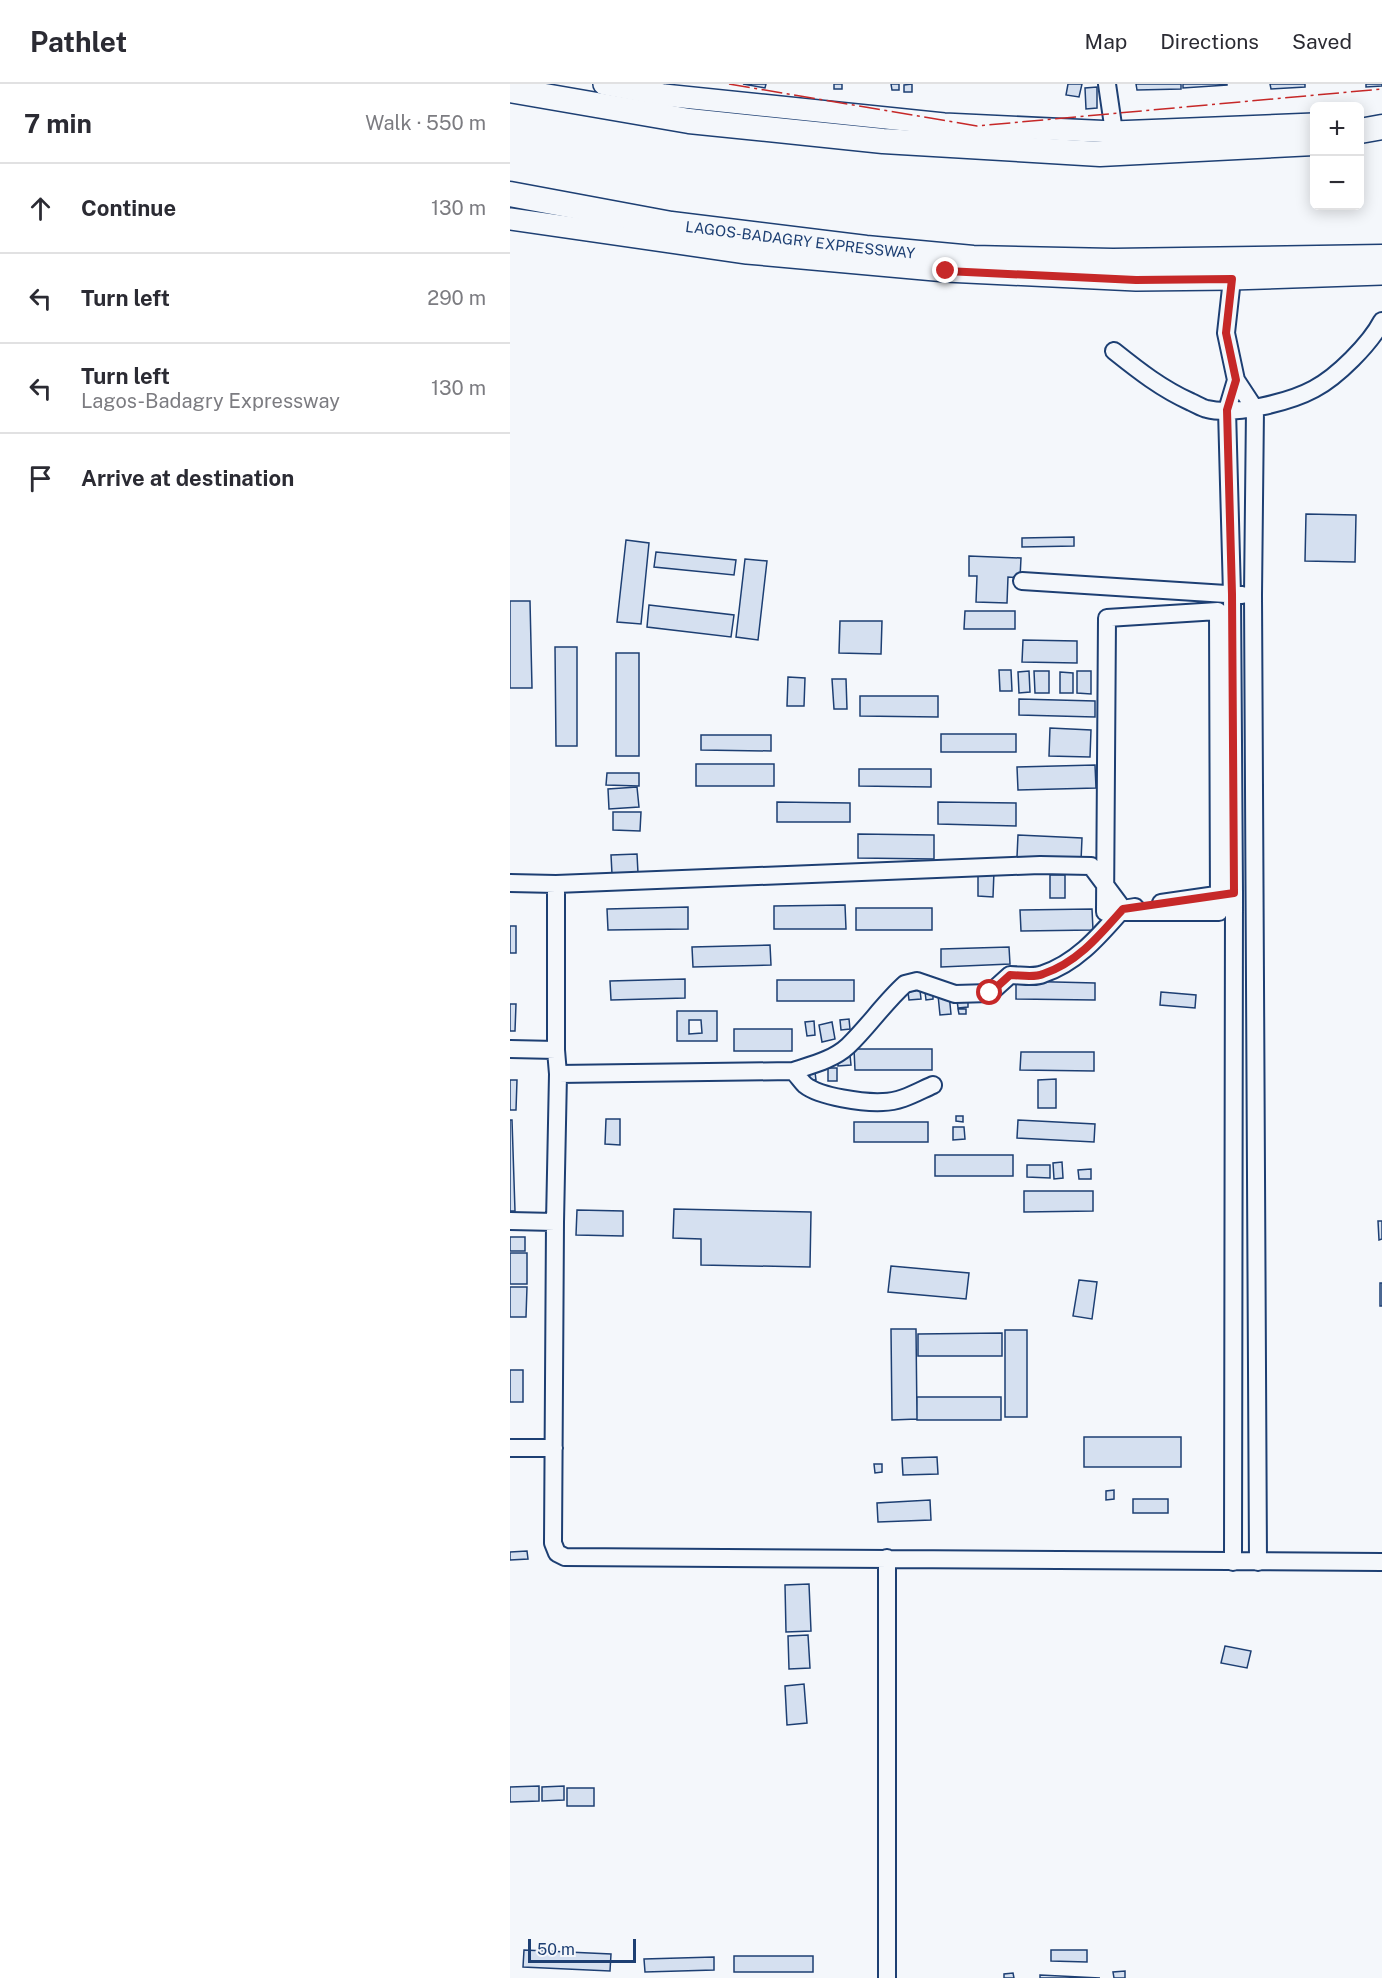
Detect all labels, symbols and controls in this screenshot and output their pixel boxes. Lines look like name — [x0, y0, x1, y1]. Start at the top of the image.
text: Pathlet — [30, 25, 127, 58]
text: Map — [1085, 29, 1127, 54]
text: Directions — [1160, 29, 1259, 54]
text: Saved — [1292, 29, 1352, 54]
map controls — [1310, 102, 1364, 210]
button: + — [1310, 102, 1364, 156]
text: 7 min — [24, 108, 92, 139]
text: Walk · 550 m — [365, 111, 486, 135]
button: − — [1310, 156, 1364, 210]
icon: ahead — [24, 192, 57, 225]
text: Continue — [81, 195, 176, 221]
text: 130 m — [431, 196, 486, 220]
street label: LAGOS-BADAGRY EXPRESSWAY — [684, 217, 916, 261]
route end — [932, 257, 958, 283]
icon: left — [24, 282, 57, 315]
text: Turn left — [81, 285, 170, 311]
text: 290 m — [427, 286, 486, 310]
text: Turn left — [81, 363, 170, 389]
icon: left — [24, 372, 57, 405]
text: 130 m — [431, 376, 486, 400]
text: Lagos-Badagry Expressway — [81, 389, 340, 413]
icon: arrive — [24, 462, 57, 495]
text: Arrive at destination — [81, 465, 294, 491]
route start — [976, 979, 1002, 1005]
scale bar — [528, 1936, 636, 1964]
text: 50 m — [537, 1940, 575, 1959]

